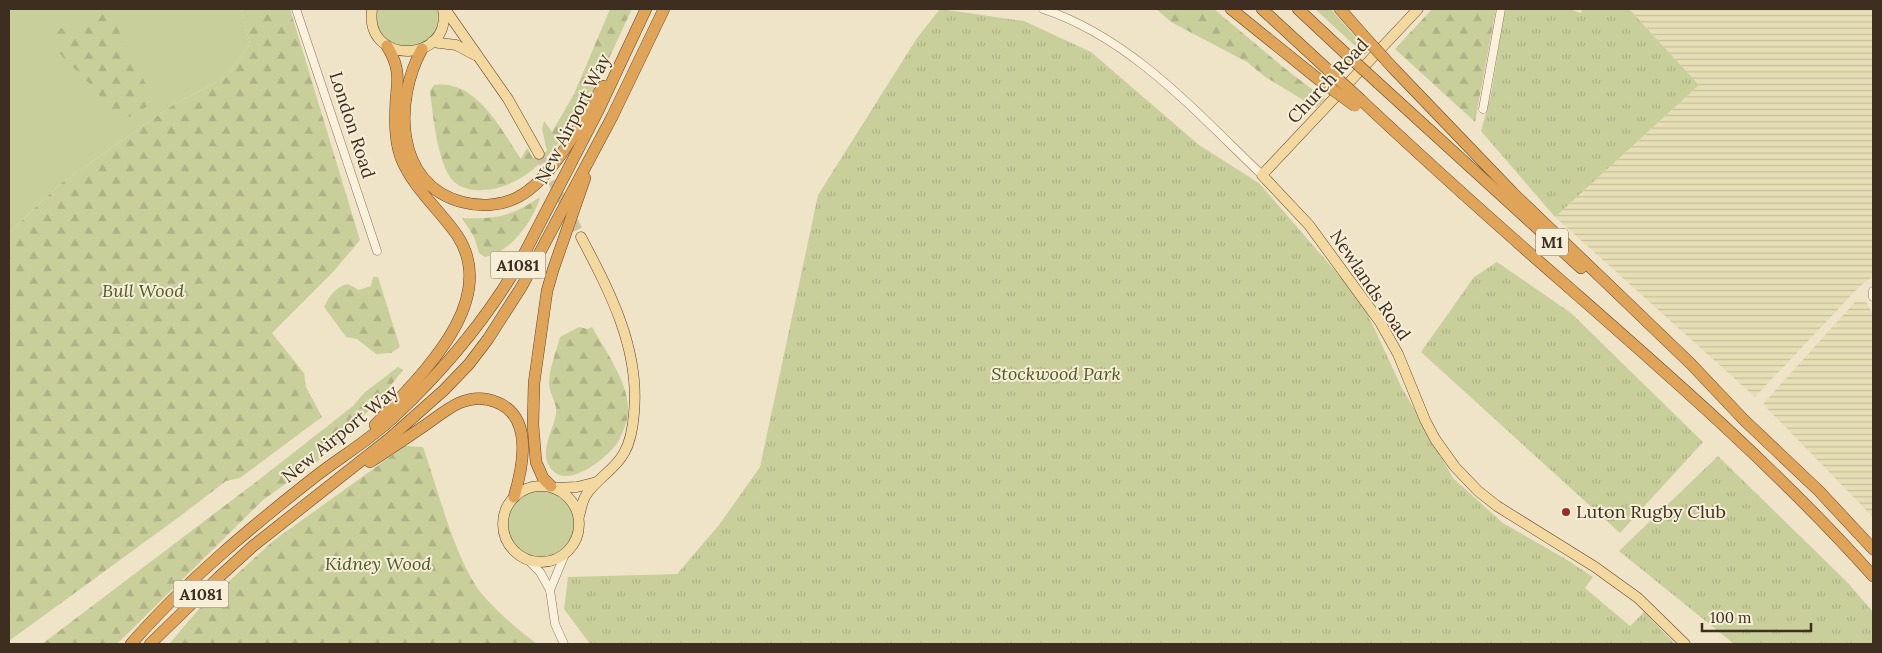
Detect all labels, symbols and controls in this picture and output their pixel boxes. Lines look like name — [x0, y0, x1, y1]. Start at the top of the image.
street label: Church Road — [1282, 33, 1373, 128]
street label: New Airport Way — [530, 49, 616, 188]
street label: London Road — [324, 69, 381, 181]
street label: Newlands Road — [1325, 225, 1416, 345]
road number: M1 — [1536, 228, 1568, 256]
road number: A1081 — [490, 252, 546, 278]
park label: Bull Wood — [102, 279, 184, 302]
park label: Stockwood Park — [991, 362, 1121, 385]
street label: New Airport Way — [277, 379, 403, 488]
place label: Luton Rugby Club — [1576, 500, 1726, 523]
marker: Luton Rugby Club — [1560, 506, 1572, 518]
park label: Kidney Wood — [325, 552, 431, 575]
road number: A1081 — [174, 580, 228, 608]
scale bar — [1702, 600, 1811, 632]
text: 100 m — [1710, 608, 1751, 627]

